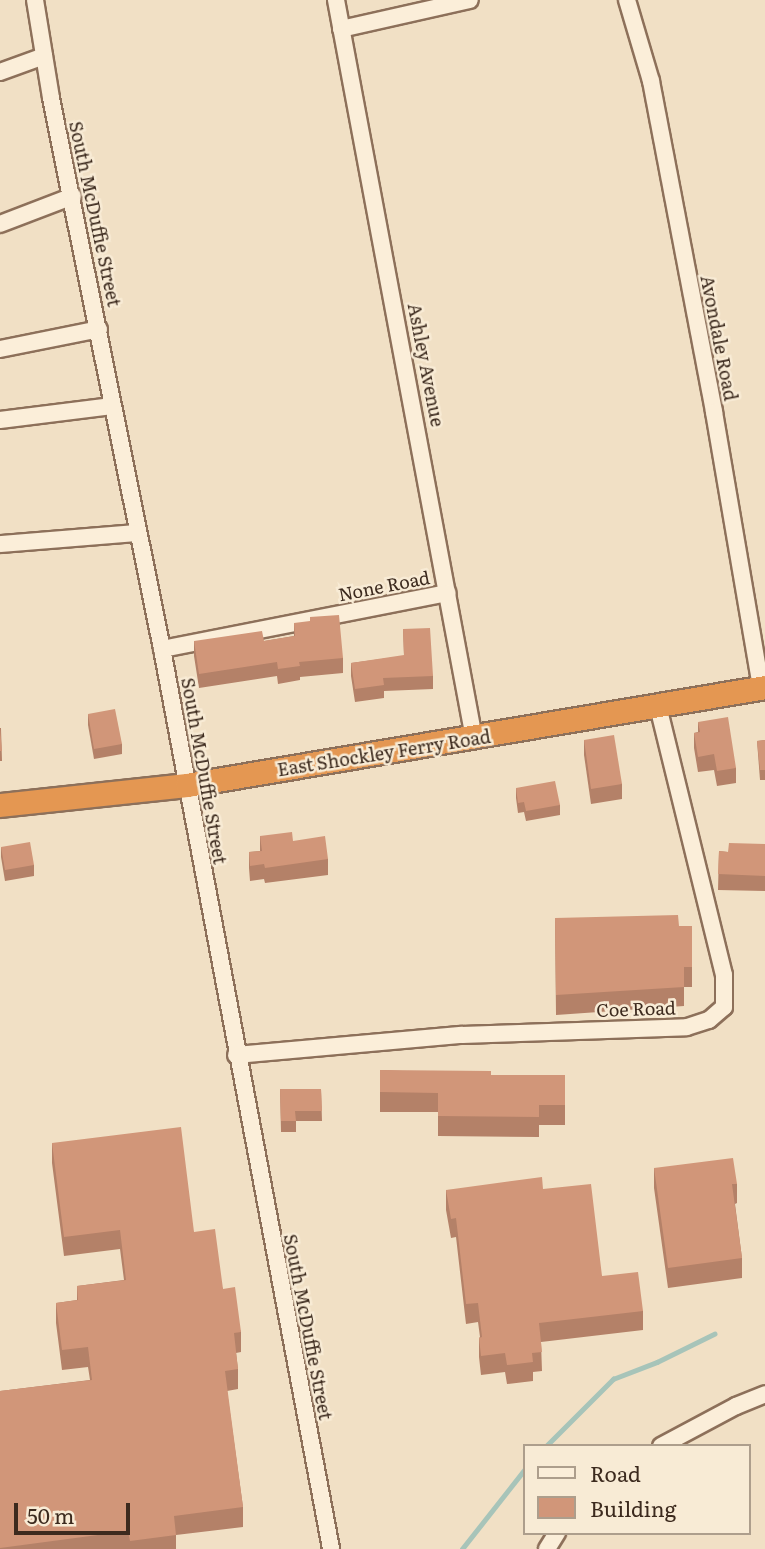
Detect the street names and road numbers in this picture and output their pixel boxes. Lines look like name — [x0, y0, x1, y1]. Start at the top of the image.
street label: South McDuffie Street — [65, 119, 125, 309]
street label: Avondale Road — [696, 274, 742, 402]
street label: Ashley Avenue — [403, 301, 449, 429]
street label: None Road — [336, 567, 432, 605]
street label: South McDuffie Street — [177, 676, 231, 866]
street label: East Shockley Ferry Road — [276, 725, 492, 781]
street label: Coe Road — [596, 997, 676, 1021]
street label: South McDuffie Street — [279, 1232, 337, 1422]

